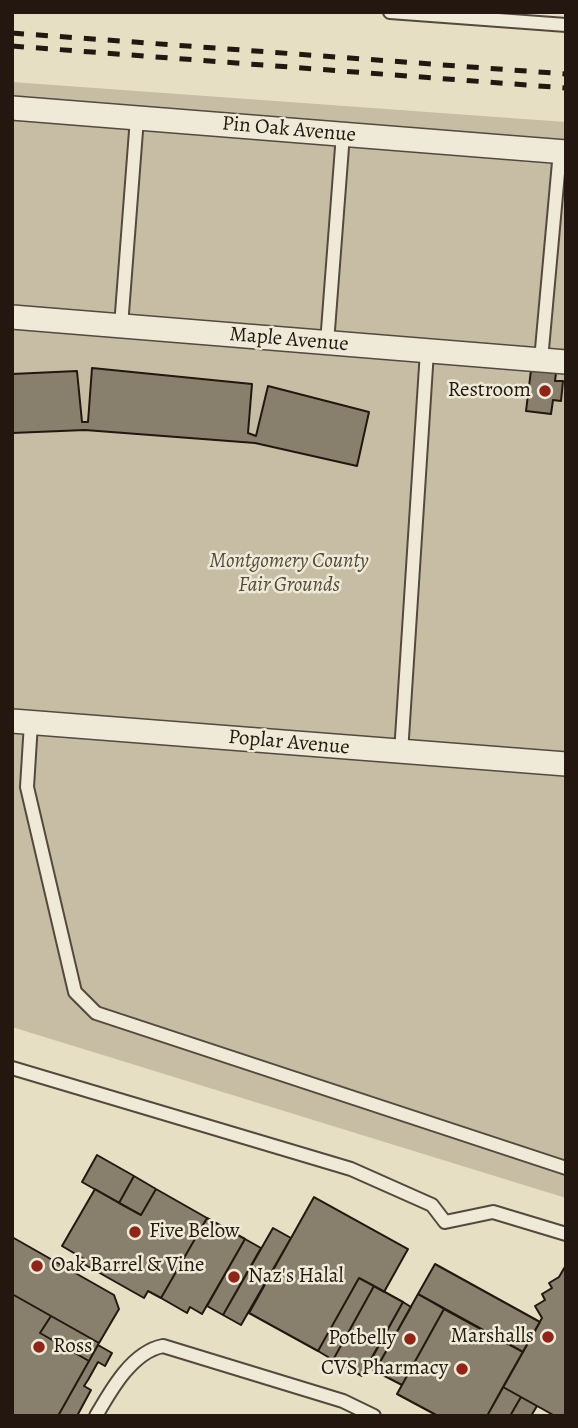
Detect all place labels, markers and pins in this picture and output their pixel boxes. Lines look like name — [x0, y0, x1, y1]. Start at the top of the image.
place label: Restroom — [448, 378, 531, 404]
marker: Restroom — [537, 383, 553, 399]
place label: Five Below — [149, 1219, 240, 1245]
marker: Five Below — [127, 1224, 143, 1240]
place label: Oak Barrel & Vine — [51, 1253, 204, 1279]
marker: Oak Barrel & Vine — [29, 1258, 45, 1274]
place label: Naz's Halal — [248, 1264, 344, 1290]
marker: Naz's Halal — [226, 1269, 242, 1285]
place label: Marshalls — [450, 1324, 534, 1350]
place label: Potbelly — [328, 1326, 396, 1352]
marker: Marshalls — [540, 1329, 556, 1345]
marker: Potbelly — [402, 1331, 418, 1347]
place label: Ross — [53, 1334, 93, 1360]
marker: Ross — [31, 1339, 47, 1355]
place label: CVS Pharmacy — [321, 1356, 448, 1382]
marker: CVS Pharmacy — [454, 1361, 470, 1377]

